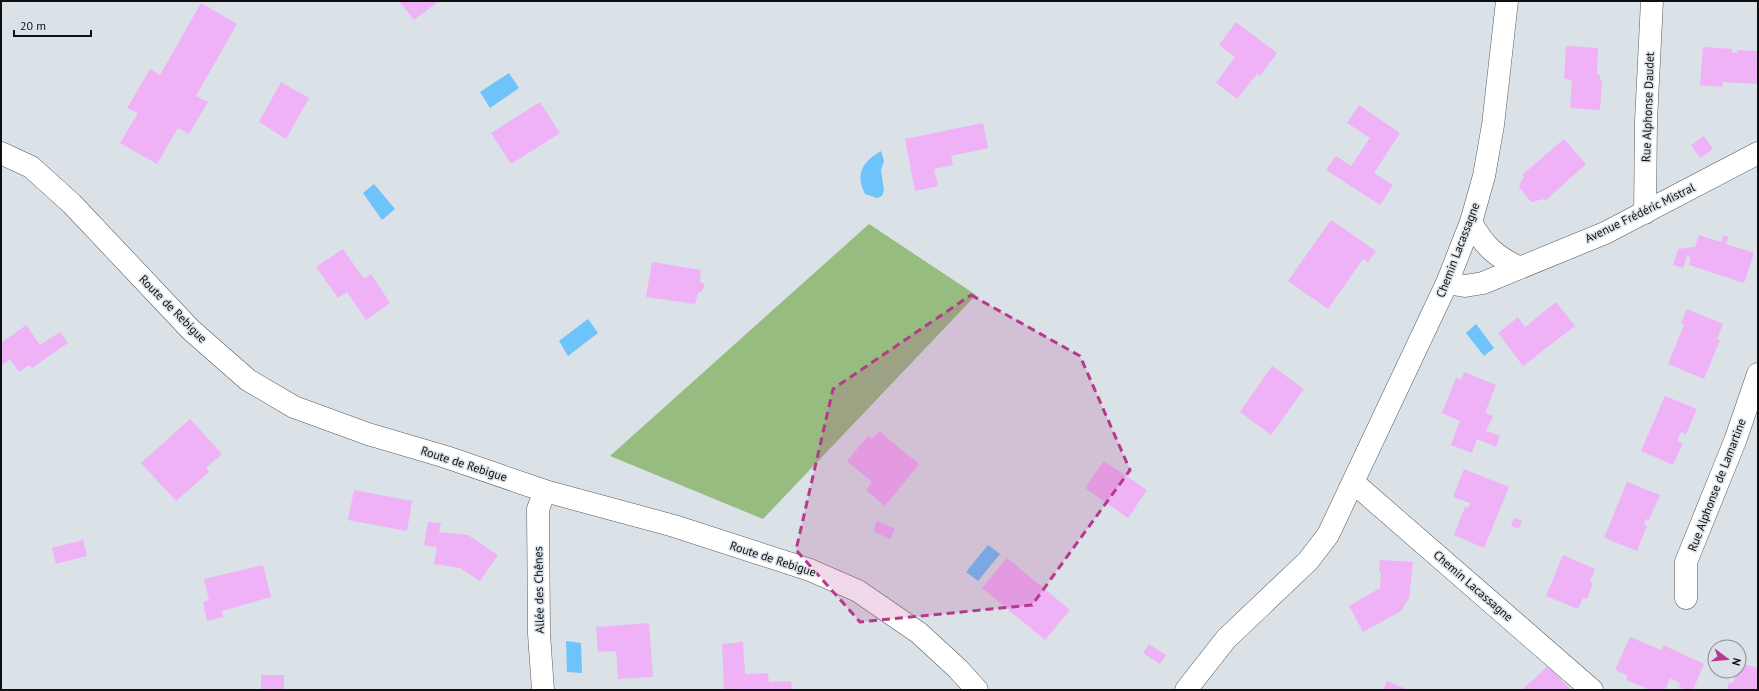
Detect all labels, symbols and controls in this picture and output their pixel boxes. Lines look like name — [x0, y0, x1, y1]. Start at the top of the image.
scale bar — [14, 12, 91, 38]
text: 20 m — [20, 18, 46, 33]
street label: Rue Alphonse Daudet — [1638, 52, 1657, 162]
street label: Avenue Frédéric Mistral — [1582, 179, 1698, 246]
street label: Chemin Lacassagne — [1432, 200, 1483, 300]
street label: Route de Rebigue — [136, 272, 210, 346]
street label: Rue Alphonse de Lamartine — [1684, 416, 1749, 553]
street label: Route de Rebigue — [419, 443, 509, 485]
street label: Route de Rebigue — [728, 538, 818, 580]
street label: Allée des Chênes — [530, 546, 547, 634]
street label: Chemin Lacassagne — [1430, 547, 1516, 624]
north arrow — [1707, 639, 1747, 679]
text: N — [1729, 656, 1744, 667]

